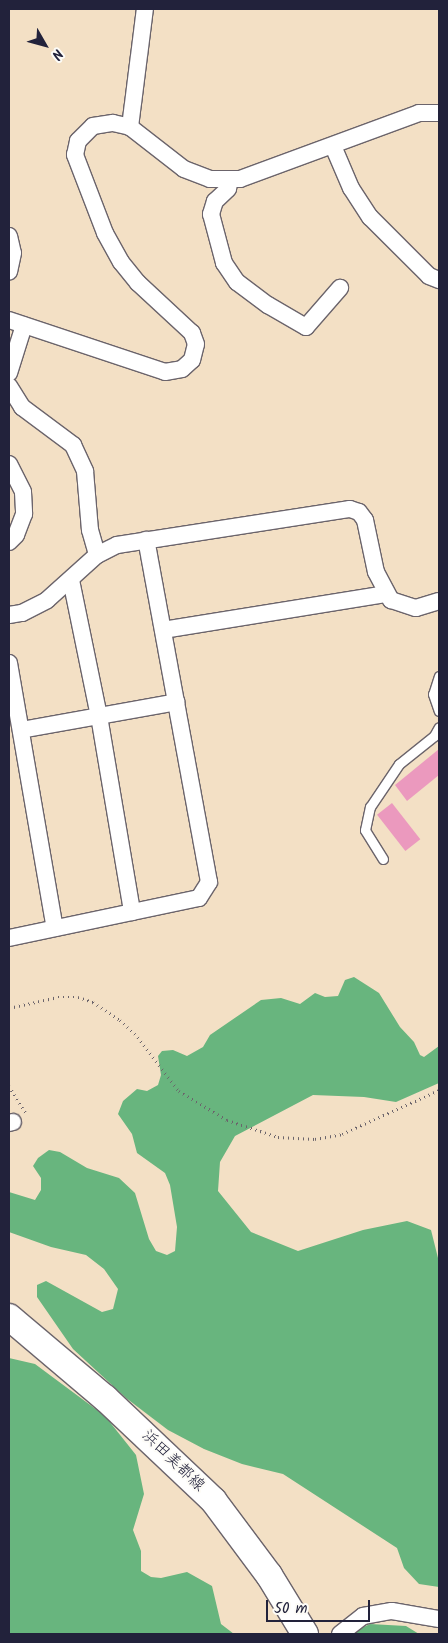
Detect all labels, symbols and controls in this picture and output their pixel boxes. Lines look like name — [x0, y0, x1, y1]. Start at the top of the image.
north arrow — [20, 20, 70, 70]
text: N — [45, 44, 68, 64]
street label: 浜田美都線 — [138, 1426, 208, 1496]
scale bar — [268, 1590, 372, 1622]
text: 50 m — [274, 1597, 308, 1621]

